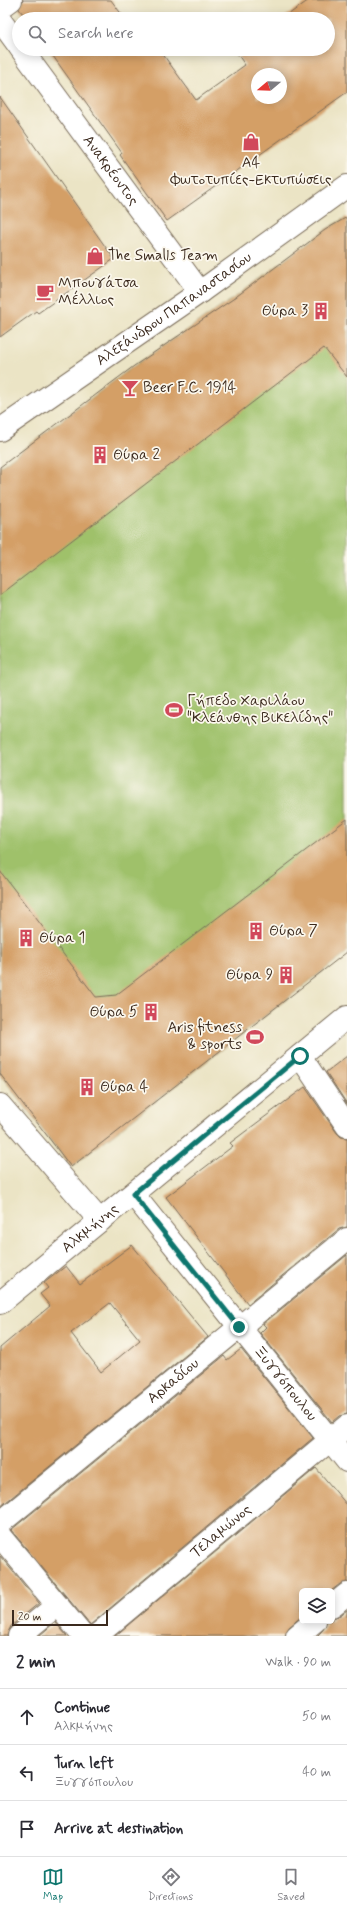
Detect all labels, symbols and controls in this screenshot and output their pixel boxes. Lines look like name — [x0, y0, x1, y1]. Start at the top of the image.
search box — [12, 12, 335, 56]
icon: search — [26, 23, 48, 45]
text: Search here — [58, 24, 134, 44]
north arrow — [251, 68, 287, 104]
street label: Ανακρέοντος — [78, 131, 143, 210]
shop icon: Α4 Φωτοτυπίες-Εκτυπώσεις — [241, 132, 261, 152]
place label: Α4 Φωτοτυπίες-Εκτυπώσεις — [169, 153, 332, 190]
shop icon: The Smalls Team — [85, 246, 105, 266]
place label: The Smalls Team — [108, 246, 218, 266]
street label: Αλεξάνδρου Παπαναστασίου — [92, 248, 256, 371]
place label: Μπουγάτσα Μέλλιος — [58, 273, 139, 310]
cafe icon: Μπουγάτσα Μέλλιος — [35, 282, 55, 302]
place label: Θύρα 3 — [262, 301, 308, 321]
building icon: Θύρα 3 — [311, 301, 331, 321]
bar icon: Beer F.C. 1914 — [120, 378, 140, 398]
place label: Beer F.C. 1914 — [143, 378, 237, 398]
building icon: Θύρα 2 — [90, 445, 110, 465]
place label: Θύρα 2 — [113, 445, 160, 465]
place label: Γήπεδο Χαριλάου "Κλεάνθης Βικελίδης" — [187, 691, 333, 728]
sports icon: Γήπεδο Χαριλάου "Κλεάνθης Βικελίδης" — [164, 700, 184, 720]
building icon: Θύρα 7 — [246, 921, 266, 941]
place label: Θύρα 7 — [269, 921, 318, 941]
building icon: Θύρα 1 — [16, 928, 36, 948]
place label: Θύρα 1 — [39, 928, 85, 948]
place label: Θύρα 9 — [226, 965, 273, 985]
building icon: Θύρα 9 — [276, 965, 296, 985]
place label: Θύρα 5 — [89, 1002, 138, 1022]
building icon: Θύρα 5 — [141, 1002, 161, 1022]
place label: Aris fitness & sports — [168, 1018, 242, 1055]
sports icon: Aris fitness & sports — [245, 1027, 265, 1047]
route start — [291, 1047, 309, 1065]
building icon: Θύρα 4 — [77, 1077, 97, 1097]
place label: Θύρα 4 — [100, 1077, 149, 1097]
street label: Αλκμήνης — [58, 1199, 123, 1258]
route end — [230, 1318, 248, 1336]
street label: Ξυγγόπουλου — [249, 1342, 321, 1426]
street label: Αρκαδίου — [143, 1354, 204, 1408]
street label: Τελαμώνος — [186, 1500, 256, 1563]
map controls — [299, 1588, 335, 1624]
button: layers — [299, 1588, 335, 1624]
scale bar — [12, 1608, 108, 1627]
text: 20 m — [18, 1610, 41, 1624]
text: 2 min — [16, 1651, 56, 1673]
text: Walk · 90 m — [265, 1654, 331, 1671]
text: Continue — [54, 1698, 110, 1718]
icon: ahead — [16, 1706, 38, 1728]
text: 50 m — [302, 1708, 331, 1725]
text: Αλκμήνης — [54, 1718, 113, 1735]
text: Turn left — [54, 1754, 114, 1774]
icon: left — [16, 1762, 38, 1784]
text: 40 m — [302, 1764, 331, 1781]
text: Ξυγγόπουλου — [54, 1774, 133, 1791]
icon: arrive — [16, 1818, 38, 1840]
text: Arrive at destination — [54, 1819, 183, 1839]
tab: Map — [42, 1866, 64, 1904]
tab: Directions — [148, 1866, 193, 1904]
tab: Saved — [277, 1866, 305, 1904]

